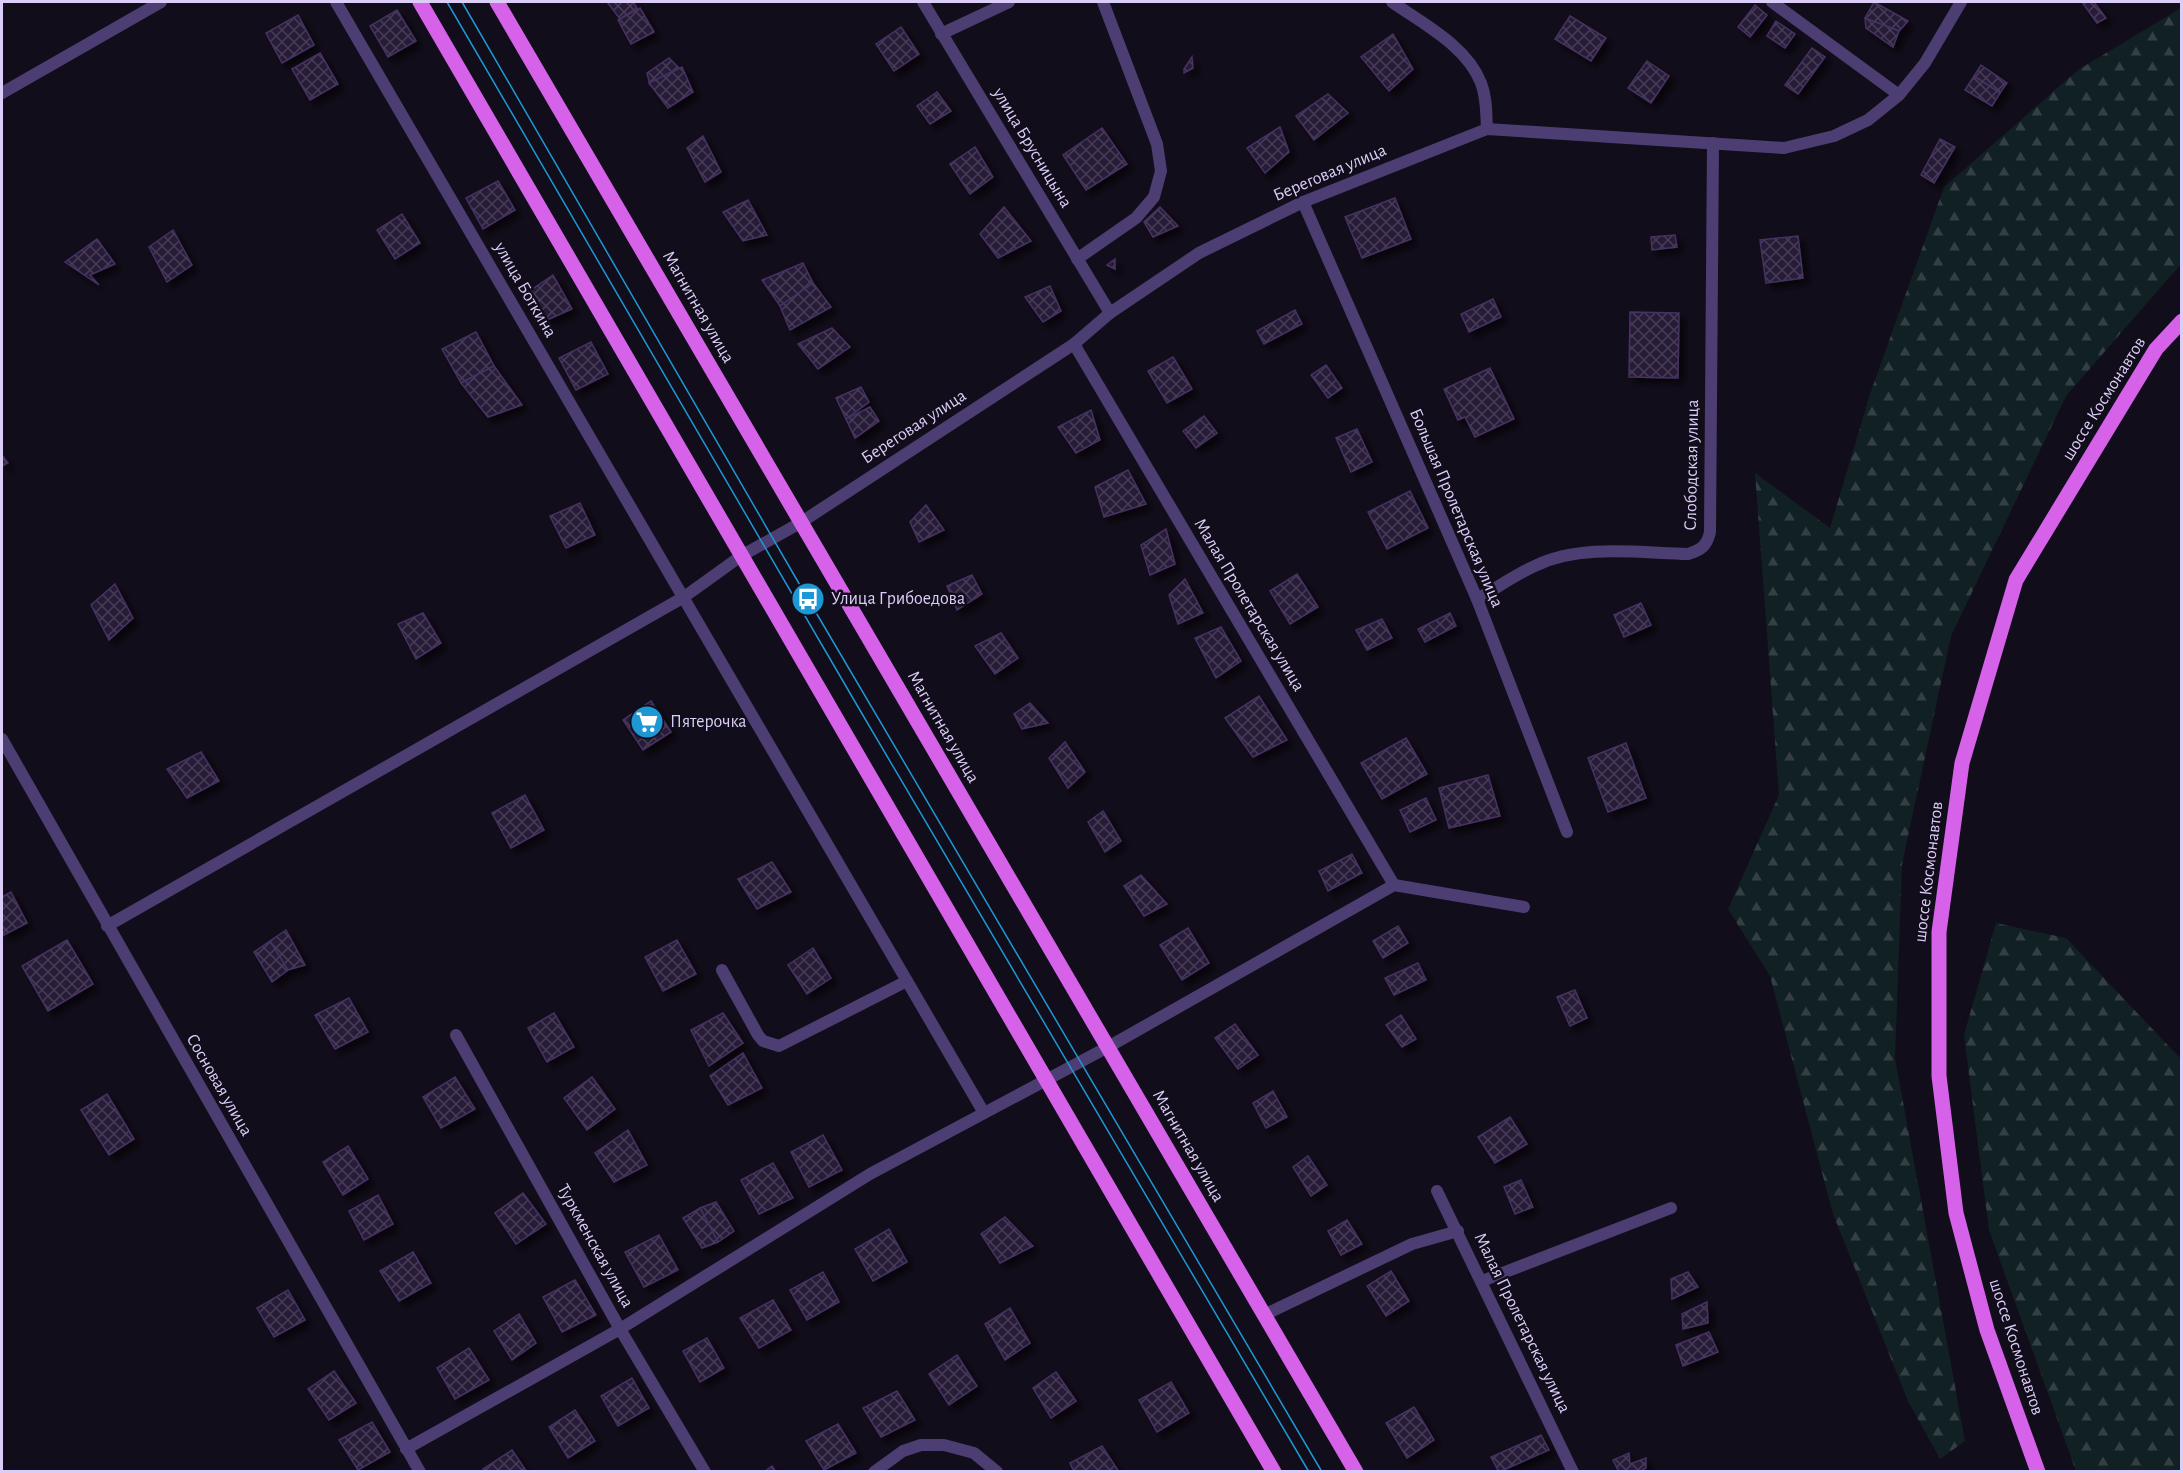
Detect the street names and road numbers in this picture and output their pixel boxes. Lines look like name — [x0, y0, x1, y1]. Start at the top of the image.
street label: улица Брусницына — [989, 84, 1075, 211]
street label: Береговая улица — [1271, 141, 1389, 205]
street label: улица Боткина — [490, 238, 559, 341]
street label: Магнитная улица — [659, 248, 737, 366]
street label: шоссе Космонавтов — [2059, 334, 2149, 464]
street label: Береговая улица — [858, 387, 970, 467]
street label: Слободская улица — [1681, 399, 1702, 531]
street label: Большая Пролетарская улица — [1406, 406, 1506, 610]
street label: Малая Пролетарская улица — [1190, 515, 1308, 695]
street label: Магнитная улица — [904, 668, 982, 786]
street label: шоссе Космонавтов — [1911, 800, 1947, 944]
street label: Сосновая улица — [183, 1031, 255, 1139]
street label: Магнитная улица — [1149, 1087, 1227, 1205]
street label: Туркменская улица — [554, 1181, 636, 1311]
street label: Малая Пролетарская улица — [1471, 1230, 1573, 1416]
street label: шоссе Космонавтов — [1986, 1277, 2046, 1417]

